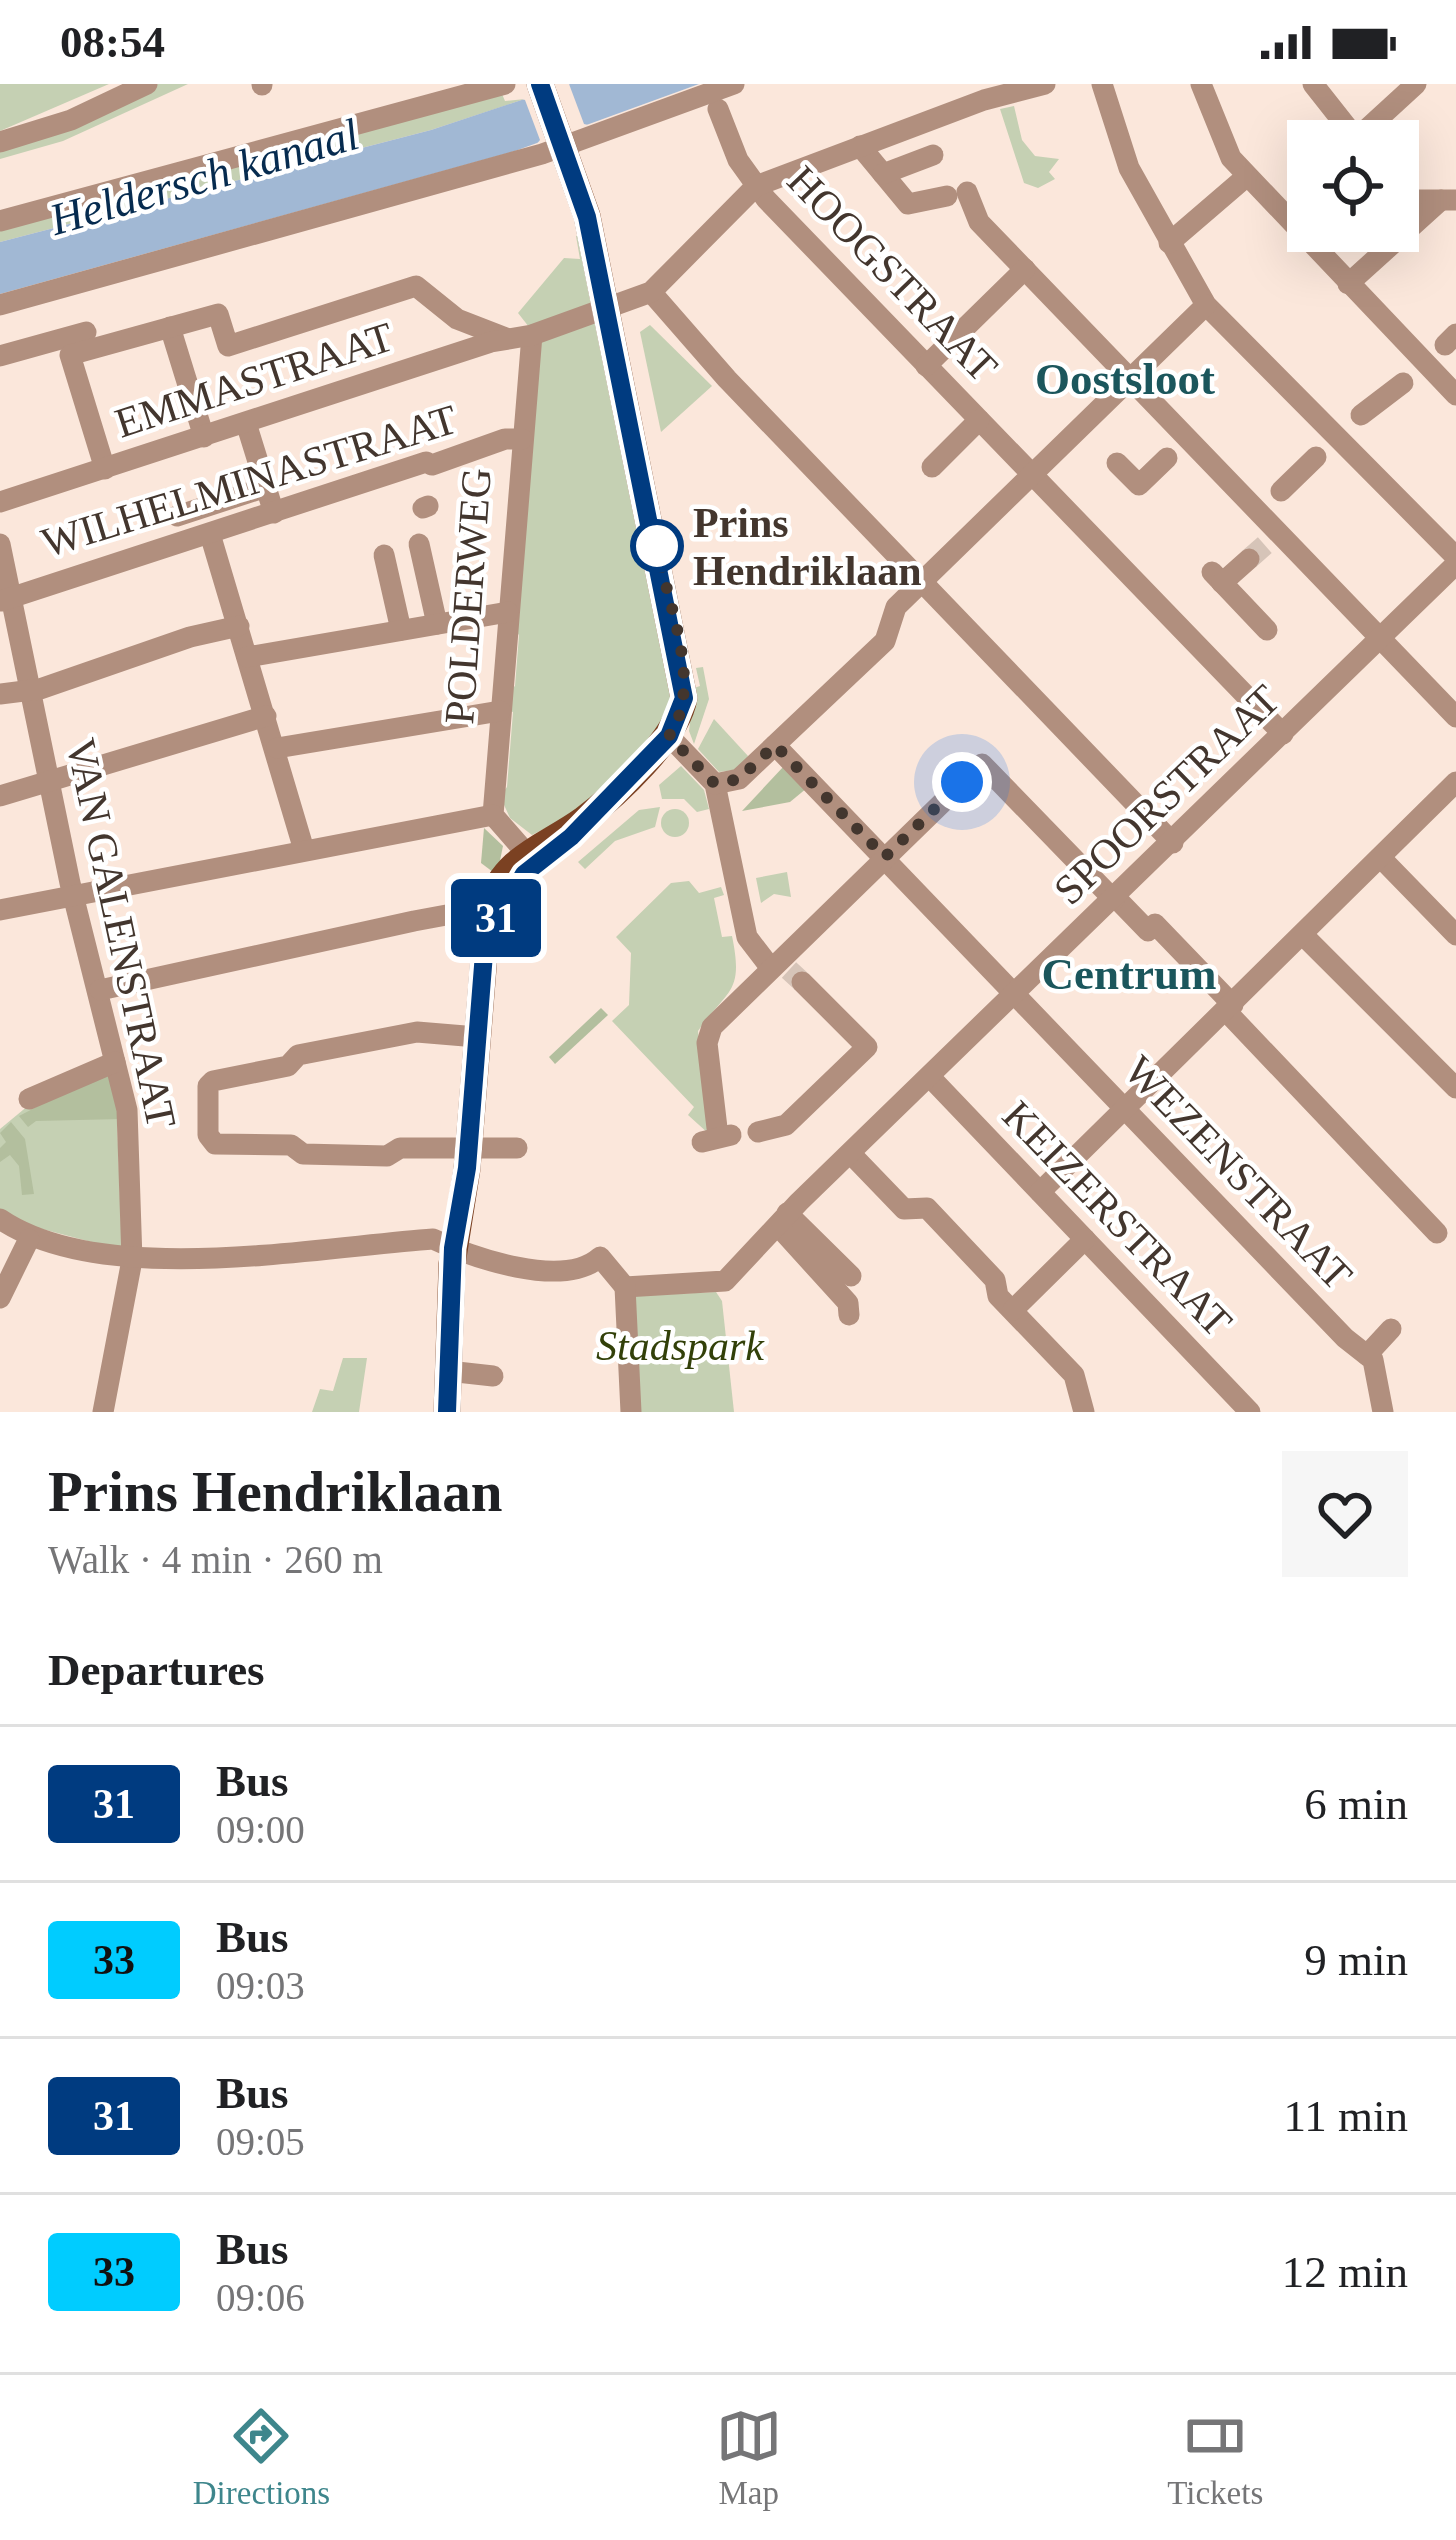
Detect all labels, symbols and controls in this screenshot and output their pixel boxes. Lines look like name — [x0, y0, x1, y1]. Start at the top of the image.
text: 08:54 — [60, 17, 165, 67]
water label: Heldersch kanaal — [43, 109, 364, 245]
map controls — [1287, 120, 1419, 252]
button: locate — [1287, 120, 1419, 252]
street label: HOOGSTRAAT — [778, 157, 1006, 390]
street label: EMMASTRAAT — [110, 313, 399, 447]
district label: Oostsloot — [1035, 354, 1215, 404]
street label: WILHELMINASTRAAT — [36, 396, 462, 566]
street label: POLDERWEG — [436, 466, 500, 726]
place label: Prins Hendriklaan — [693, 500, 922, 594]
marker: Prins Hendriklaan — [632, 521, 682, 571]
street label: SPOORSTRAAT — [1045, 676, 1288, 913]
street label: VAN GALENSTRAAT — [57, 734, 185, 1132]
your location — [932, 752, 992, 812]
line badge: 31 — [442, 879, 550, 957]
text: 31 — [475, 895, 517, 941]
district label: Centrum — [1042, 949, 1216, 999]
street label: WEZENSTRAAT — [1116, 1047, 1361, 1299]
street label: KEIZERSTRAAT — [994, 1092, 1241, 1345]
park label: Stadspark — [596, 1323, 765, 1369]
button: heart — [1282, 1451, 1408, 1577]
text: Prins Hendriklaan — [48, 1460, 503, 1523]
text: Walk · 4 min · 260 m — [48, 1538, 383, 1581]
text: Departures — [48, 1645, 265, 1695]
text: Bus — [216, 1756, 289, 1806]
text: 6 min — [1304, 1779, 1408, 1829]
text: 31 — [93, 1781, 135, 1827]
text: 09:00 — [216, 1808, 305, 1851]
text: Bus — [216, 1912, 289, 1962]
text: 9 min — [1304, 1935, 1408, 1985]
text: 33 — [93, 1937, 135, 1983]
text: 09:03 — [216, 1964, 305, 2007]
text: Bus — [216, 2068, 289, 2118]
text: 11 min — [1283, 2091, 1408, 2141]
text: 31 — [93, 2093, 135, 2139]
text: 09:05 — [216, 2120, 305, 2163]
text: Bus — [216, 2224, 289, 2274]
text: 12 min — [1282, 2247, 1408, 2297]
text: 33 — [93, 2249, 135, 2295]
text: 09:06 — [216, 2276, 305, 2319]
tab: Directions — [193, 2403, 330, 2512]
tab: Map — [716, 2403, 782, 2512]
tab: Tickets — [1167, 2403, 1263, 2512]

